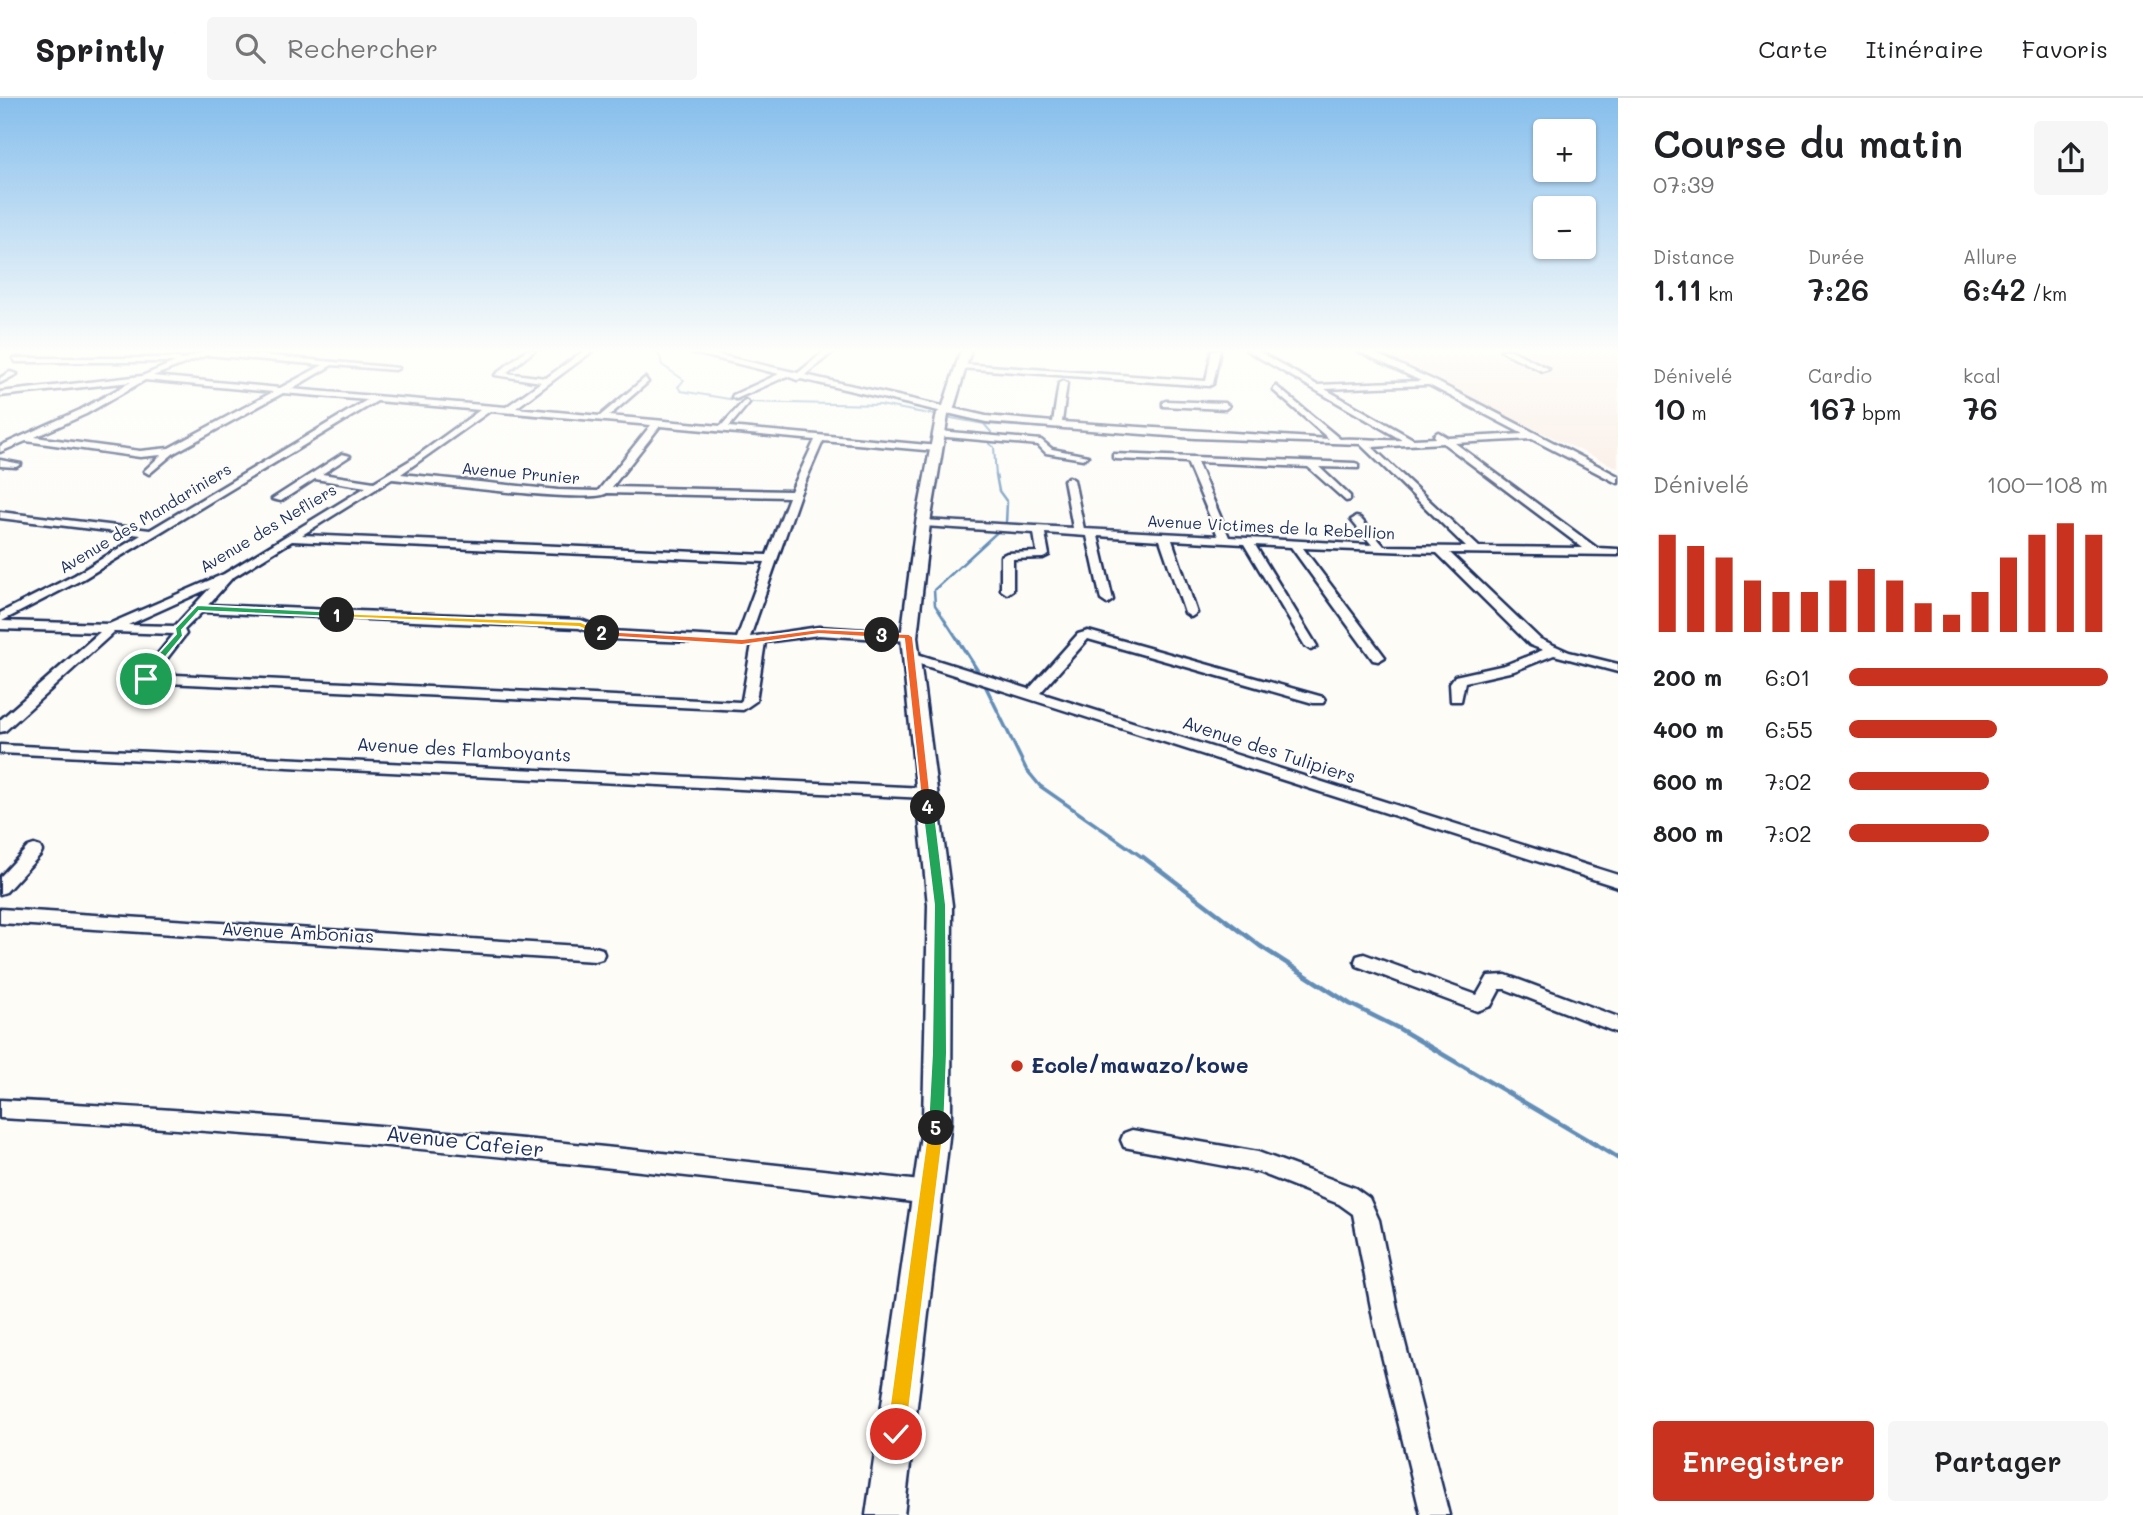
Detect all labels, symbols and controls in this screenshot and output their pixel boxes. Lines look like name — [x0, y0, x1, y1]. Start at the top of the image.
search box — [207, 17, 697, 80]
text: Sprintly — [35, 27, 165, 70]
icon: search — [231, 29, 269, 67]
text: Rechercher — [287, 31, 438, 65]
text: Carte — [1758, 33, 1828, 64]
text: Itinéraire — [1866, 33, 1984, 64]
text: Favoris — [2022, 33, 2108, 64]
text: Course du matin — [1653, 118, 1963, 168]
map controls — [1533, 119, 1596, 259]
button: + — [1533, 119, 1596, 182]
button: share — [2034, 121, 2108, 195]
text: 07:39 — [1653, 169, 1714, 199]
button: − — [1533, 196, 1596, 259]
text: Distance — [1653, 244, 1735, 269]
text: Durée — [1808, 244, 1865, 269]
text: Allure — [1963, 244, 2017, 269]
text: 1.11 — [1653, 269, 1702, 309]
text: 7:26 — [1808, 269, 1869, 309]
text: 6:42 — [1963, 269, 2026, 309]
text: km — [1702, 281, 1733, 306]
text: /km — [2026, 281, 2067, 306]
text: Dénivelé — [1653, 363, 1733, 388]
text: Cardio — [1808, 363, 1872, 388]
text: kcal — [1963, 363, 2001, 388]
text: 10 — [1653, 388, 1685, 428]
text: 167 — [1808, 388, 1856, 428]
text: 76 — [1963, 388, 1998, 428]
text: m — [1685, 400, 1707, 425]
text: bpm — [1856, 400, 1901, 425]
street label: Avenue Prunier — [461, 457, 581, 488]
street label: Avenue des Mandariniers — [55, 458, 235, 577]
text: Dénivelé — [1653, 469, 1749, 499]
text: 100–108 m — [1986, 469, 2108, 499]
street label: Avenue des Nefliers — [195, 478, 340, 577]
street label: Avenue Victimes de la Rebellion — [1146, 510, 1396, 543]
pin: 1 — [320, 598, 354, 632]
text: 1 — [332, 602, 341, 627]
pin: 2 — [584, 616, 620, 650]
pin: 3 — [864, 618, 900, 652]
text: 2 — [596, 620, 607, 645]
text: 3 — [876, 622, 887, 647]
pin — [116, 649, 176, 709]
icon: arrive — [127, 660, 165, 698]
text: 200 m — [1653, 662, 1722, 692]
text: 6:01 — [1765, 662, 1811, 692]
street label: Avenue des Tulipiers — [1180, 710, 1359, 788]
text: 400 m — [1653, 714, 1724, 744]
text: 6:55 — [1765, 714, 1813, 744]
street label: Avenue des Flamboyants — [356, 731, 572, 767]
text: 600 m — [1653, 766, 1723, 796]
text: 7:02 — [1765, 766, 1812, 796]
pin: 4 — [911, 790, 946, 824]
text: 4 — [921, 794, 934, 819]
text: 800 m — [1653, 818, 1723, 848]
text: 7:02 — [1765, 818, 1812, 848]
street label: Avenue Ambonias — [221, 916, 375, 948]
place label: Ecole/mawazo/kowe — [1031, 1051, 1248, 1078]
marker: Ecole/mawazo/kowe — [1009, 1058, 1025, 1074]
pin: 5 — [918, 1110, 954, 1146]
text: 5 — [930, 1115, 941, 1140]
street label: Avenue Cafeier — [385, 1119, 545, 1162]
pin — [866, 1404, 926, 1464]
icon: check — [877, 1415, 915, 1453]
button: Enregistrer — [1653, 1421, 1874, 1501]
button: Partager — [1888, 1421, 2108, 1501]

